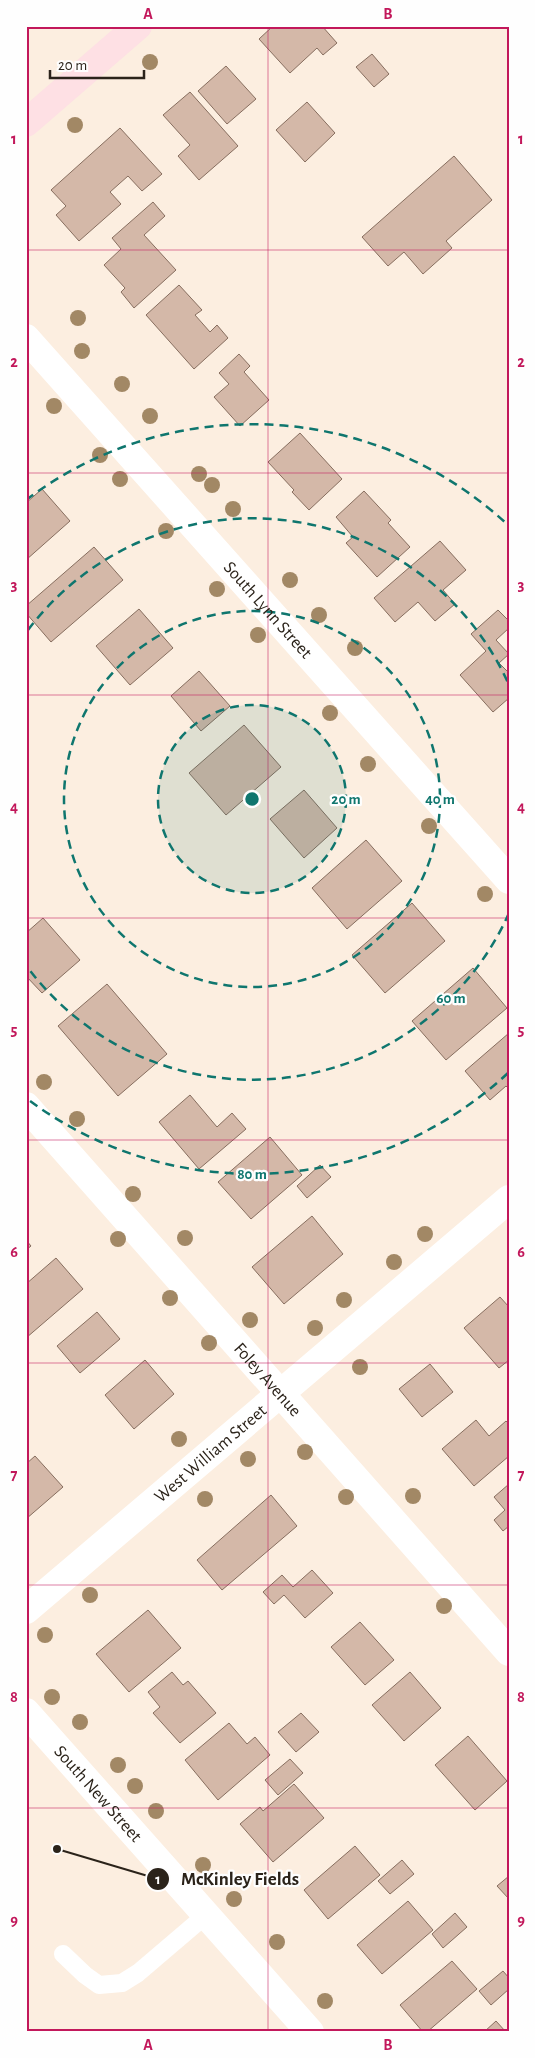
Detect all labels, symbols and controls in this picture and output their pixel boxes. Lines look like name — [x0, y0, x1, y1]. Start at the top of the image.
text: A — [143, 6, 153, 22]
text: B — [383, 6, 393, 22]
scale bar — [50, 48, 144, 80]
text: 20 m — [58, 58, 87, 73]
text: 1 — [11, 131, 17, 147]
text: 1 — [518, 131, 524, 147]
text: 2 — [10, 354, 18, 370]
text: 2 — [517, 354, 525, 370]
street label: South Lynn Street — [220, 559, 315, 662]
text: 3 — [11, 577, 18, 593]
text: 3 — [518, 577, 525, 593]
centre of rings — [243, 790, 261, 808]
text: 20 m — [331, 792, 361, 807]
text: 40 m — [425, 792, 455, 807]
text: 4 — [10, 799, 18, 815]
text: 4 — [517, 799, 525, 815]
text: 60 m — [436, 991, 466, 1006]
text: 5 — [11, 1022, 18, 1038]
text: 5 — [518, 1022, 525, 1038]
text: 80 m — [237, 1167, 267, 1182]
text: 6 — [10, 1244, 18, 1260]
text: 6 — [517, 1244, 525, 1260]
street label: Foley Avenue — [230, 1340, 304, 1420]
street label: West William Street — [152, 1401, 271, 1506]
text: 7 — [11, 1467, 18, 1483]
text: 7 — [518, 1467, 525, 1483]
text: 8 — [10, 1689, 18, 1705]
text: 8 — [517, 1689, 525, 1705]
street label: South New Street — [50, 1743, 145, 1846]
callout: McKinley Fields — [146, 1862, 308, 1896]
text: McKinley Fields — [181, 1870, 299, 1889]
text: 1 — [155, 1872, 161, 1887]
text: 9 — [10, 1912, 18, 1928]
text: 9 — [517, 1912, 525, 1928]
text: A — [143, 2037, 153, 2053]
text: B — [383, 2037, 393, 2053]

